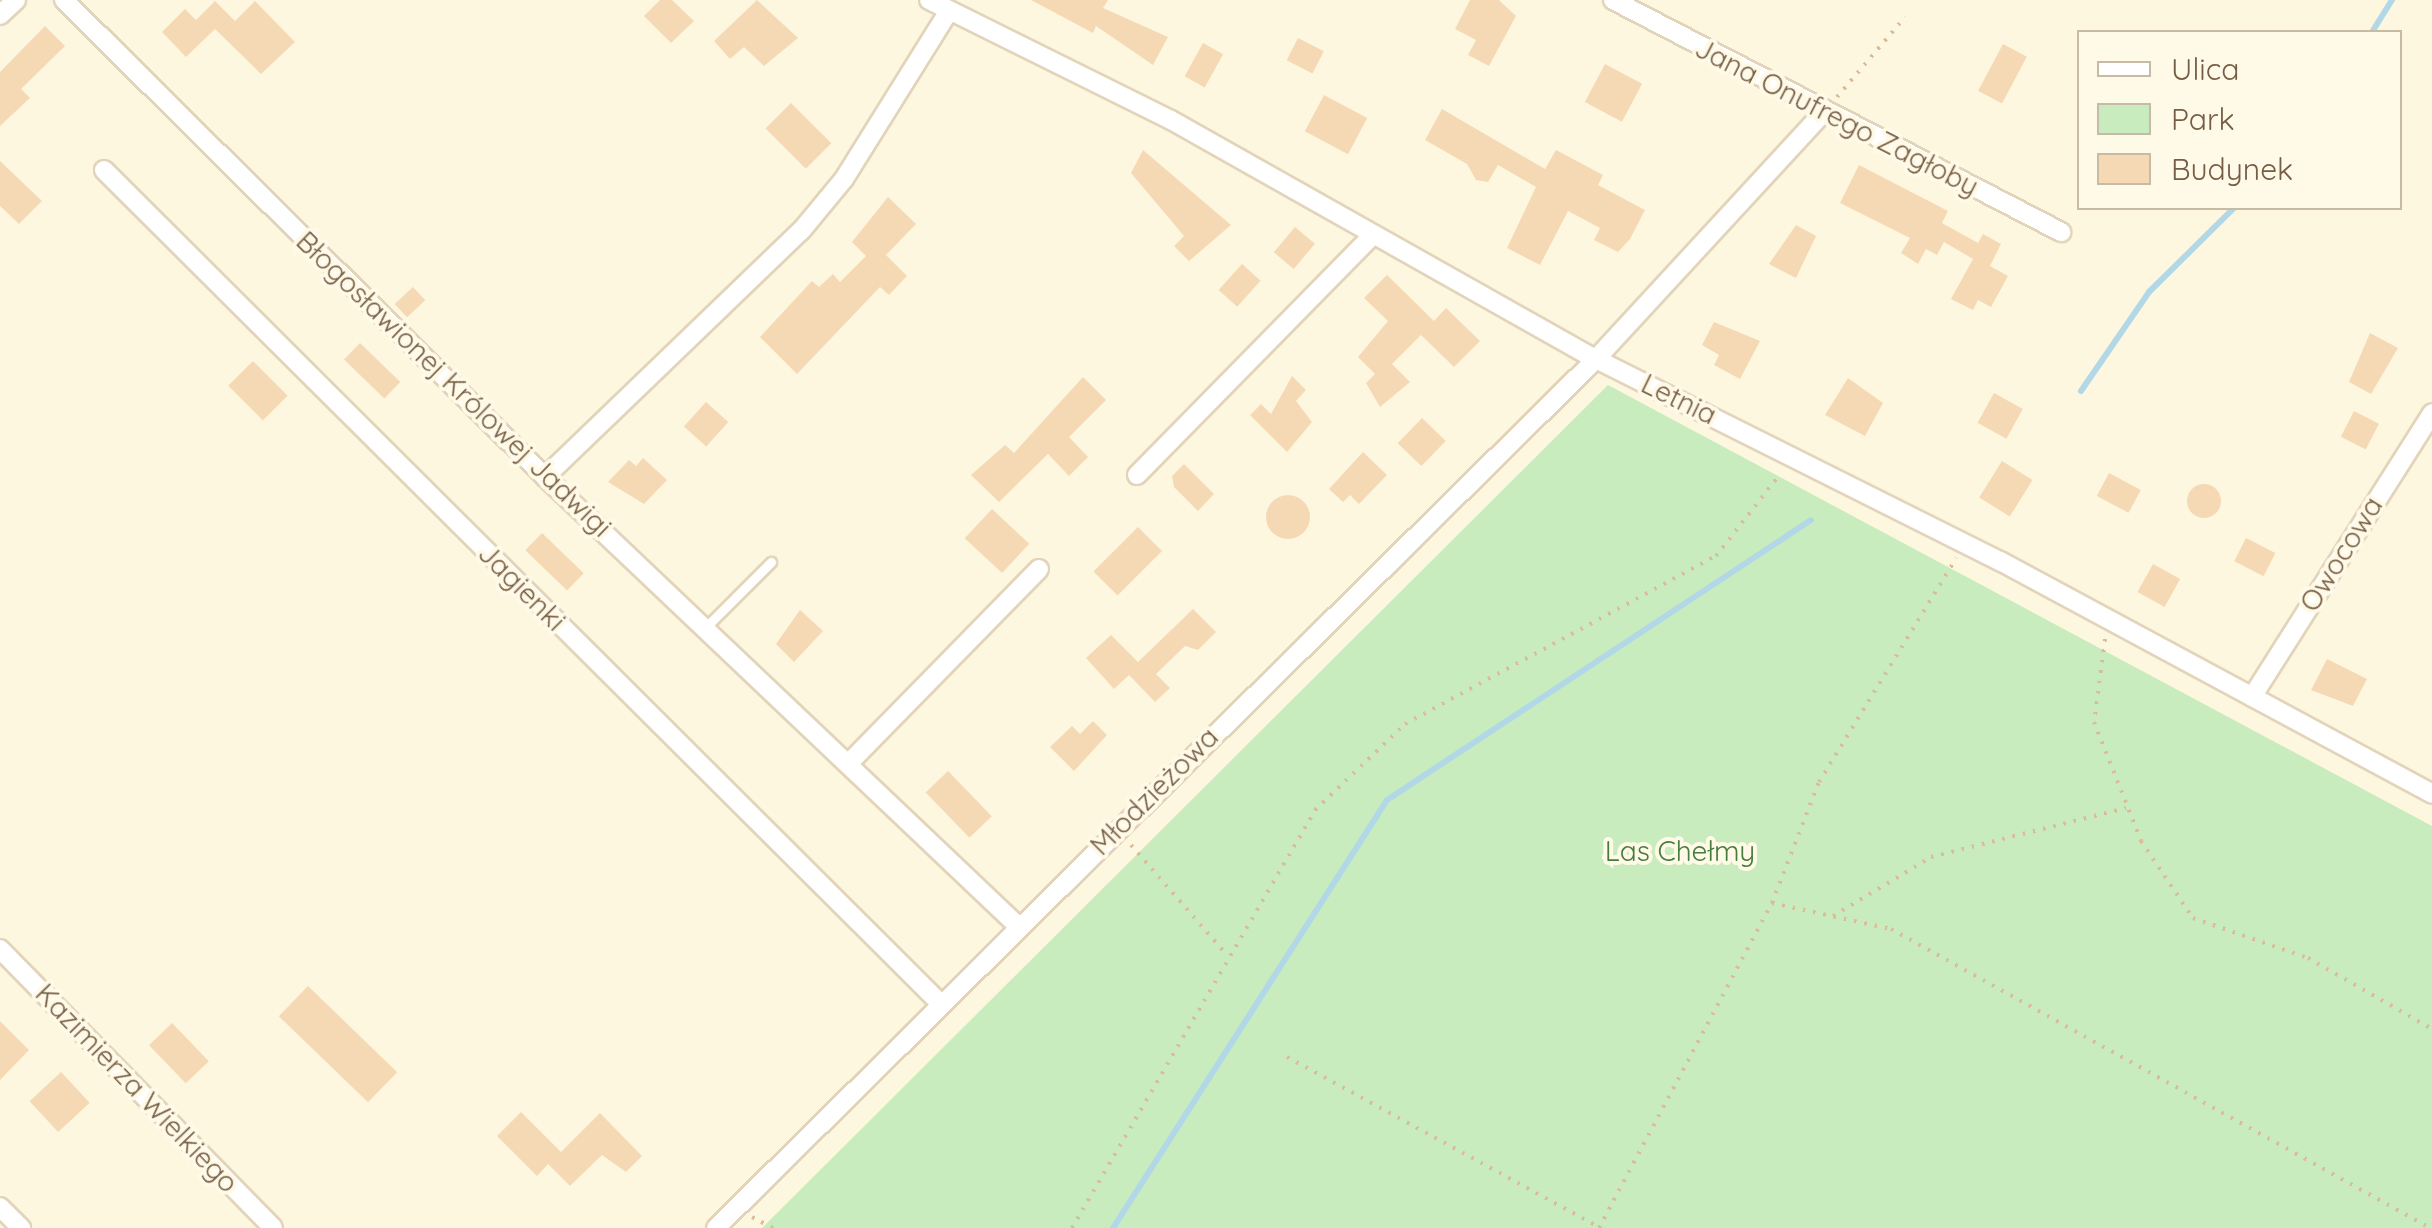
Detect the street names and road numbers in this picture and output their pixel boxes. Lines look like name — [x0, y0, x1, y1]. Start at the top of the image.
street label: Jana Onufrego Zagłoby — [1690, 31, 1984, 203]
street label: Błogosławionej Królowej Jadwigi — [289, 224, 619, 544]
street label: Letnia — [1636, 367, 1722, 431]
street label: Owocowa — [2293, 490, 2389, 618]
street label: Jagienki — [471, 536, 573, 638]
street label: Młodzieżowa — [1083, 720, 1225, 862]
street label: Kazimierza Wielkiego — [29, 977, 245, 1199]

